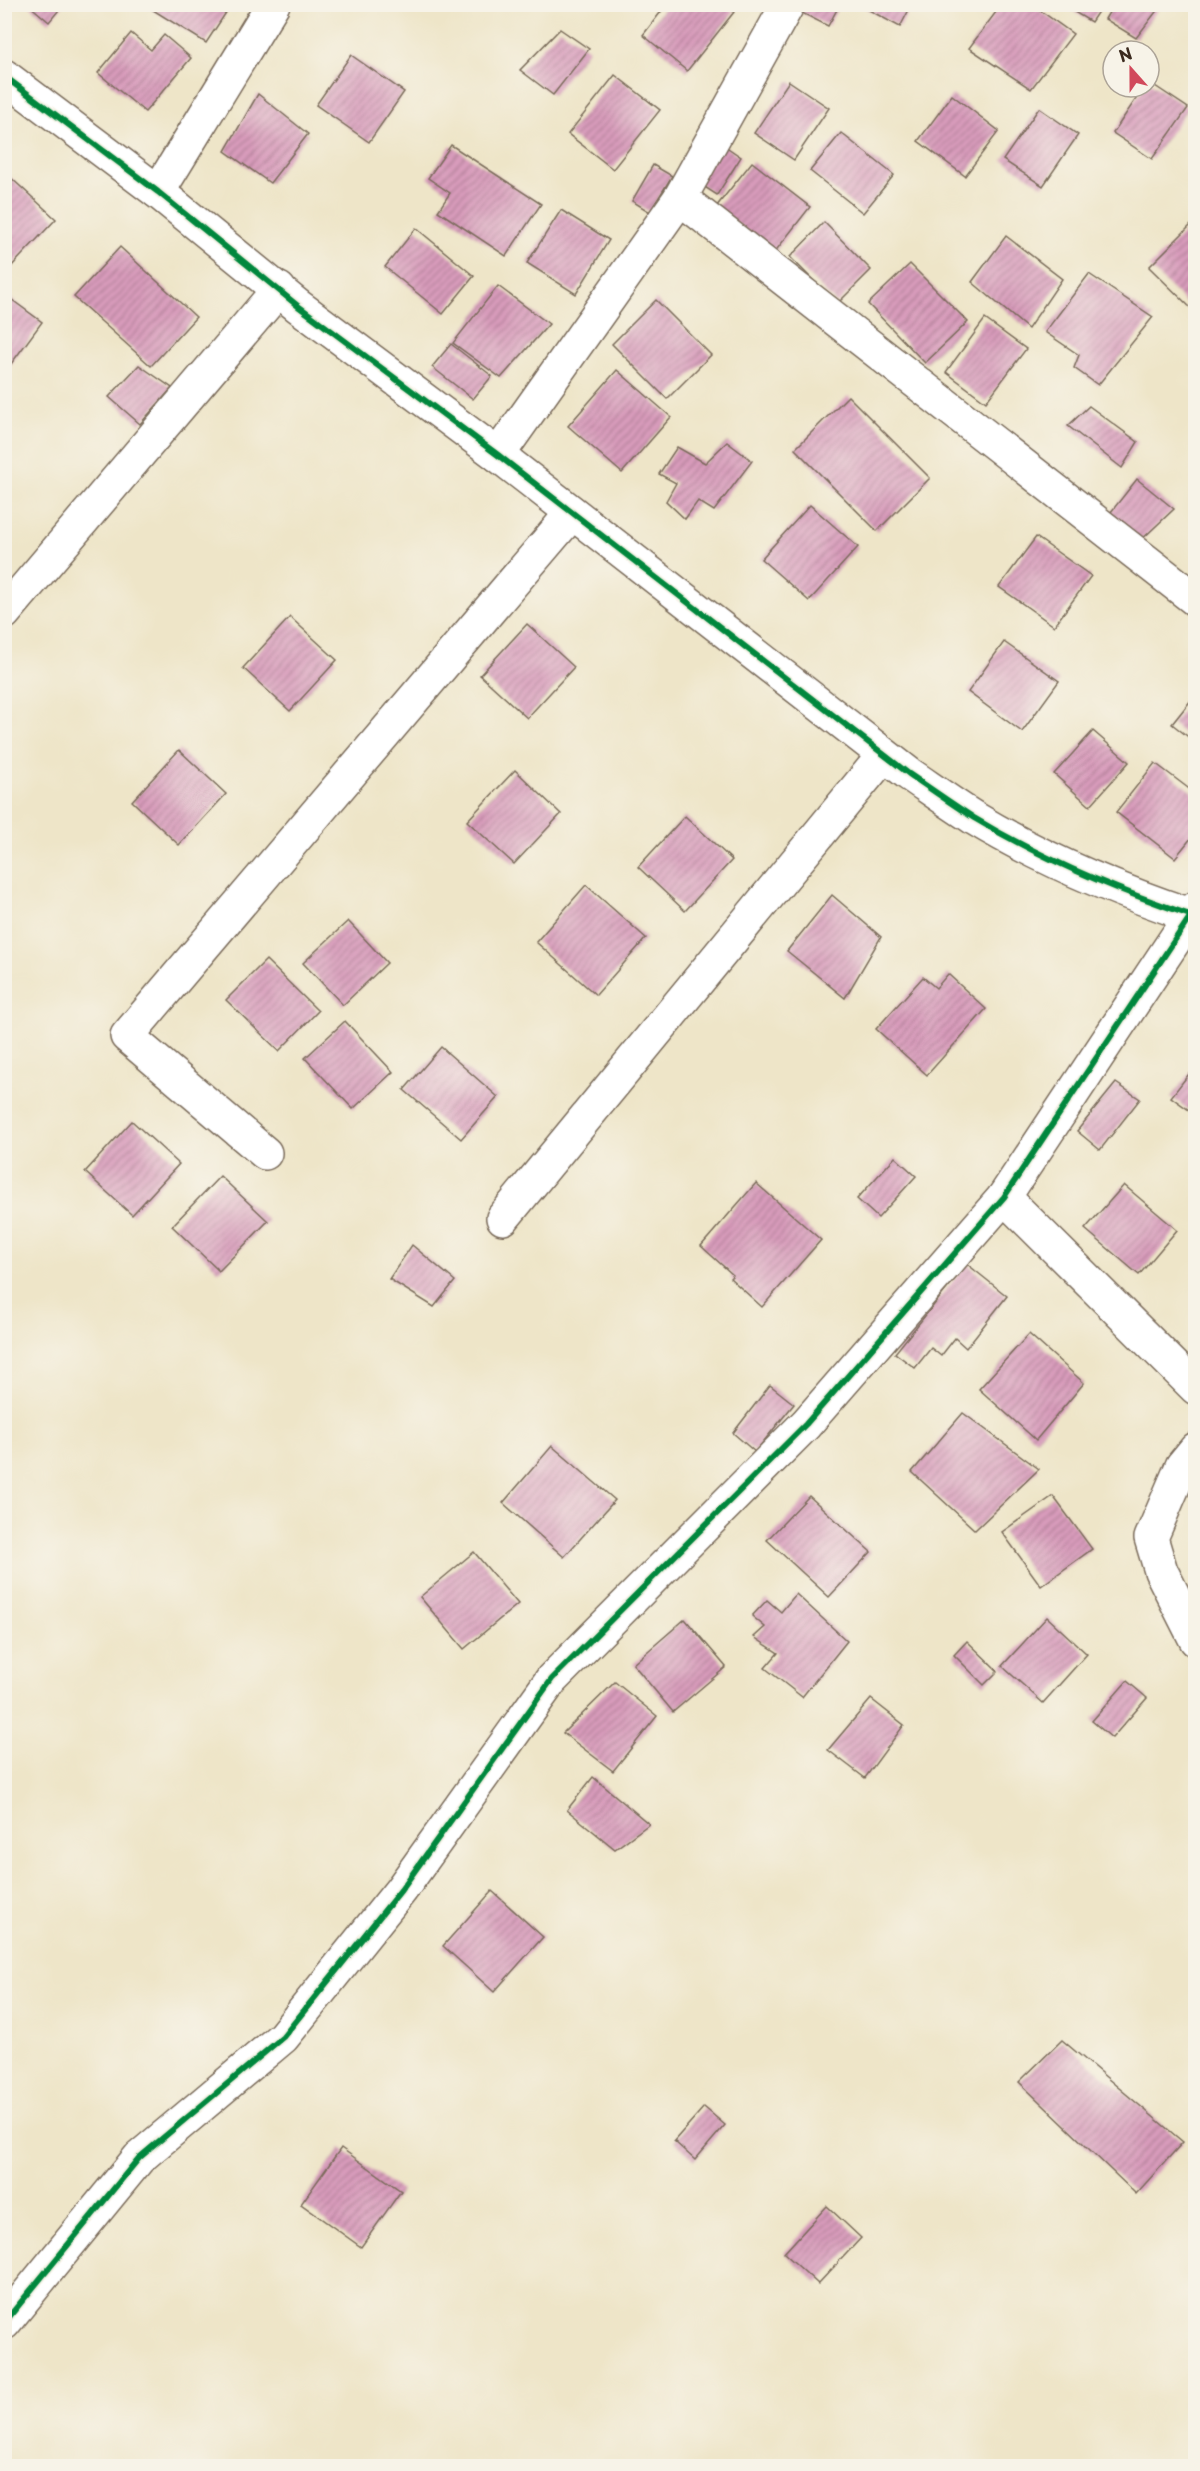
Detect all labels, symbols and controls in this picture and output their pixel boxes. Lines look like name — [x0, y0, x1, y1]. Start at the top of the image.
north arrow — [1101, 39, 1161, 99]
text: N — [1115, 41, 1135, 68]

